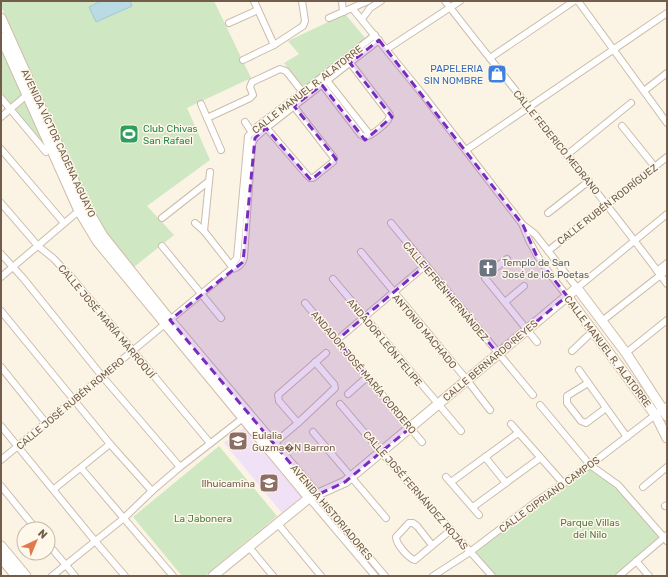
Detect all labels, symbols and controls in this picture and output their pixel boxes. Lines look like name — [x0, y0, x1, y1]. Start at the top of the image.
street label: CALLE MANUEL R. ALATORRE — [250, 43, 365, 137]
place label: PAPELERIA SIN NOMBRE — [424, 63, 483, 87]
shop icon: PAPELERIA SIN NOMBRE — [486, 63, 508, 85]
street label: AVENIDA VÍCTOR CADENA AGUAYO — [18, 67, 98, 220]
street label: CALLE FEDERICO MEDRANO — [510, 88, 602, 197]
sports icon: Club Chivas San Rafael — [118, 123, 140, 145]
place label: Club Chivas San Rafael — [143, 123, 198, 147]
street label: CALLE RUBÉN RODRÍGUEZ — [555, 162, 660, 248]
street label: CALLE EFRÉN HERNÁNDEZ — [400, 239, 490, 344]
church icon: Templo de San José de los Poetas — [477, 257, 499, 279]
place label: Templo de San José de los Poetas — [502, 257, 589, 281]
street label: CALLE JOSÉ MARÍA MARROQUÍ — [55, 262, 158, 382]
street label: ANTONIO MACHADO — [390, 292, 459, 372]
street label: CALLE MANUEL R. ALATORRE — [561, 293, 653, 410]
street label: ANDADOR LEÓN FELIPE — [344, 297, 424, 389]
street label: ANDADOR JOSÉ MARÍA CORDERO — [308, 309, 418, 437]
street label: CALLE BERNARDO REYES — [441, 318, 540, 404]
street label: CALLE JOSÉ RUBÉN ROMERO — [14, 355, 127, 452]
street label: CALLE JOSÉ FERNÁNDEZ ROJAS — [360, 429, 470, 553]
school or university icon: Eulalia Guzma�N Barron — [227, 430, 249, 452]
place label: Eulalia Guzma�N Barron — [252, 430, 335, 454]
street label: CALLE CIPRIANO CAMPOS — [497, 454, 602, 535]
street label: AVENIDA HISTORIADORES — [288, 462, 375, 563]
school or university icon: Ilhuicamina — [258, 472, 280, 494]
place label: Ilhuicamina — [201, 478, 255, 490]
park label: La Jabonera — [174, 513, 232, 525]
park label: Parque Villas del Nilo — [560, 517, 620, 541]
north arrow — [16, 521, 56, 561]
text: N — [35, 527, 50, 542]

